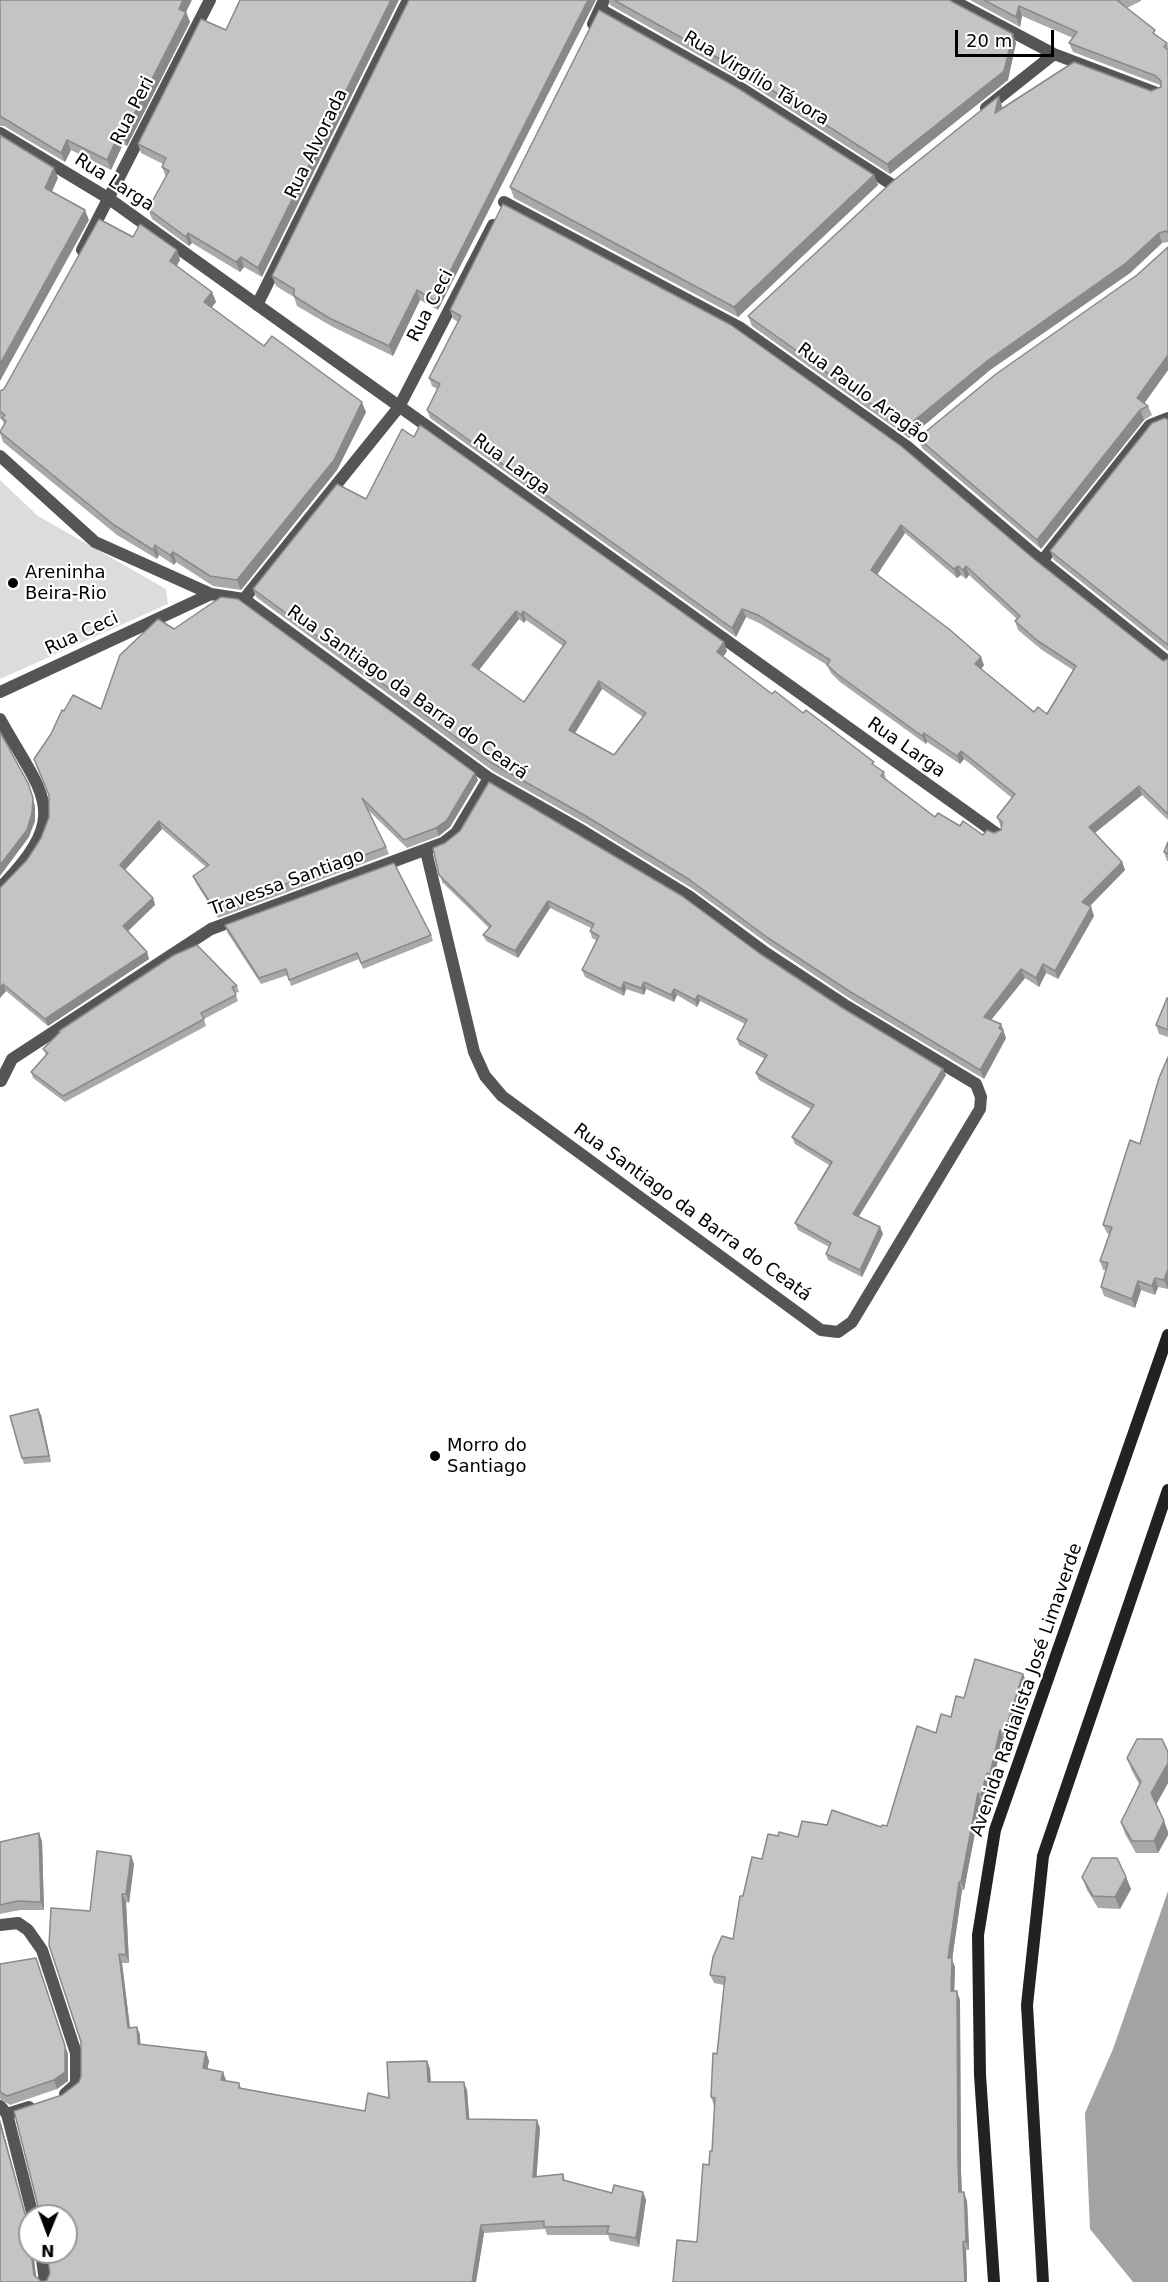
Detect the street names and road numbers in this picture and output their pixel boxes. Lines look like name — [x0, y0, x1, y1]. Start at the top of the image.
street label: Rua Virgílio Távora — [679, 27, 833, 131]
street label: Rua Peri — [107, 73, 159, 149]
street label: Rua Alvorada — [281, 85, 353, 203]
street label: Rua Larga — [70, 149, 158, 217]
street label: Rua Ceci — [404, 266, 458, 346]
street label: Rua Paulo Aragão — [793, 339, 933, 449]
street label: Rua Larga — [468, 430, 554, 500]
street label: Rua Santiago da Barra do Ceará — [282, 601, 532, 785]
street label: Rua Ceci — [42, 608, 122, 660]
street label: Rua Larga — [863, 713, 949, 783]
street label: Travessa Santiago — [207, 845, 367, 921]
street label: Rua Santiago da Barra do Ceatá — [569, 1119, 815, 1307]
street label: Avenida Radialista José Limaverde — [967, 1541, 1087, 1839]

